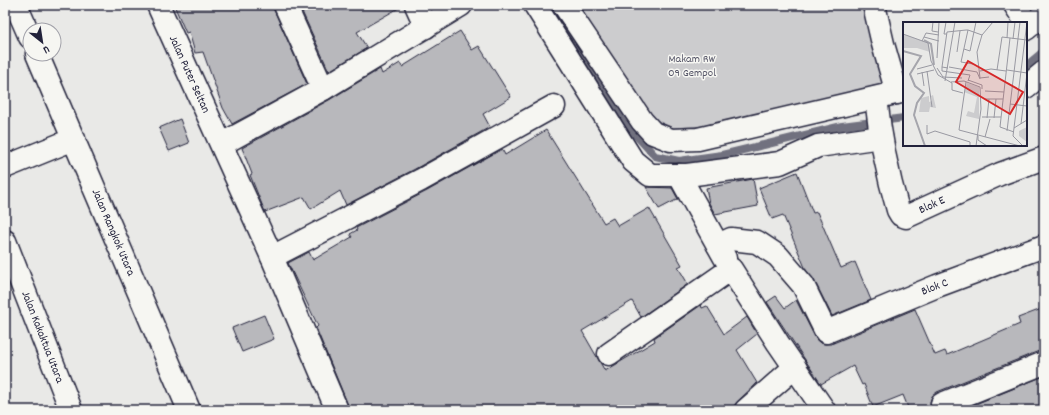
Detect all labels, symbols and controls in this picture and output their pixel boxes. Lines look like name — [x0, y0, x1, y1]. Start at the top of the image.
north arrow — [22, 22, 62, 62]
inset map — [903, 22, 1027, 146]
street label: Jalan Puter Seltan — [164, 33, 214, 116]
text: U — [40, 41, 52, 57]
park label: Makam RW 09 Gempol — [668, 51, 716, 82]
street label: Jalan Rangkok Utara — [87, 186, 139, 279]
street label: Blok E — [916, 192, 948, 219]
street label: Blok C — [919, 274, 951, 300]
street label: Jalan Kakaktua Utara — [17, 288, 68, 386]

